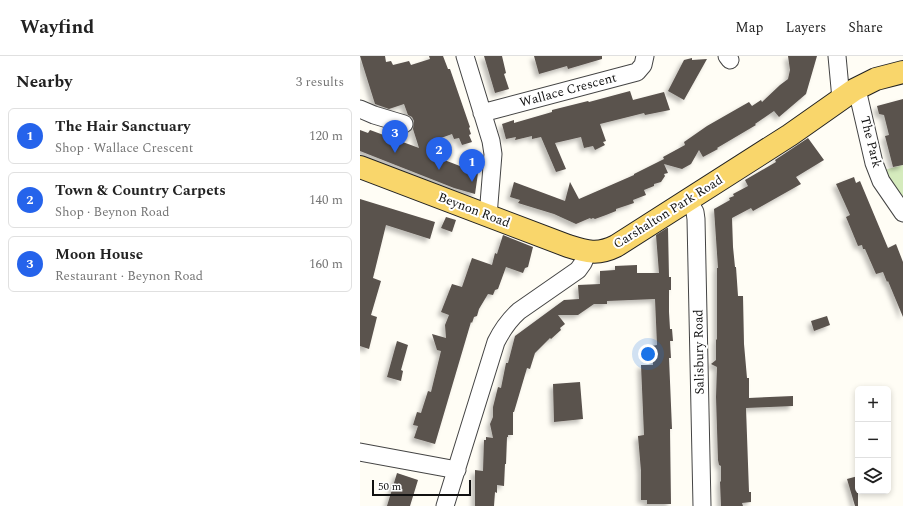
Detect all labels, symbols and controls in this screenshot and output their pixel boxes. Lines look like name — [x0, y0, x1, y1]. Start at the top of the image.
text: Wayfind — [20, 13, 94, 42]
text: Map — [735, 17, 764, 38]
text: Layers — [786, 17, 826, 38]
text: Share — [848, 17, 883, 38]
street label: Wallace Crescent — [517, 67, 619, 113]
text: Nearby — [16, 69, 72, 95]
text: 3 results — [296, 72, 344, 92]
street label: The Park — [855, 114, 887, 170]
text: The Hair Sanctuary — [55, 115, 190, 138]
pin: 3 — [382, 120, 408, 153]
text: 1 — [26, 126, 34, 146]
text: 120 m — [309, 126, 343, 146]
pin: 2 — [426, 137, 452, 170]
text: Shop · Wallace Crescent — [55, 138, 193, 158]
pin: 1 — [459, 149, 485, 182]
street label: Carshalton Park Road — [609, 170, 727, 254]
text: Town & Country Carpets — [55, 179, 226, 202]
street label: Beynon Road — [435, 187, 513, 233]
text: 2 — [26, 190, 34, 210]
text: 140 m — [309, 190, 343, 210]
text: Shop · Beynon Road — [55, 202, 170, 222]
text: Moon House — [55, 243, 143, 266]
text: 3 — [26, 254, 34, 274]
text: 160 m — [309, 254, 343, 274]
text: Restaurant · Beynon Road — [55, 266, 203, 286]
street label: Salisbury Road — [688, 309, 710, 395]
your location — [638, 344, 658, 364]
map controls — [855, 386, 891, 494]
button: + — [855, 386, 891, 422]
button: − — [855, 422, 891, 458]
button: layers — [855, 458, 891, 494]
scale bar — [372, 478, 471, 497]
text: 50 m — [378, 478, 401, 495]

